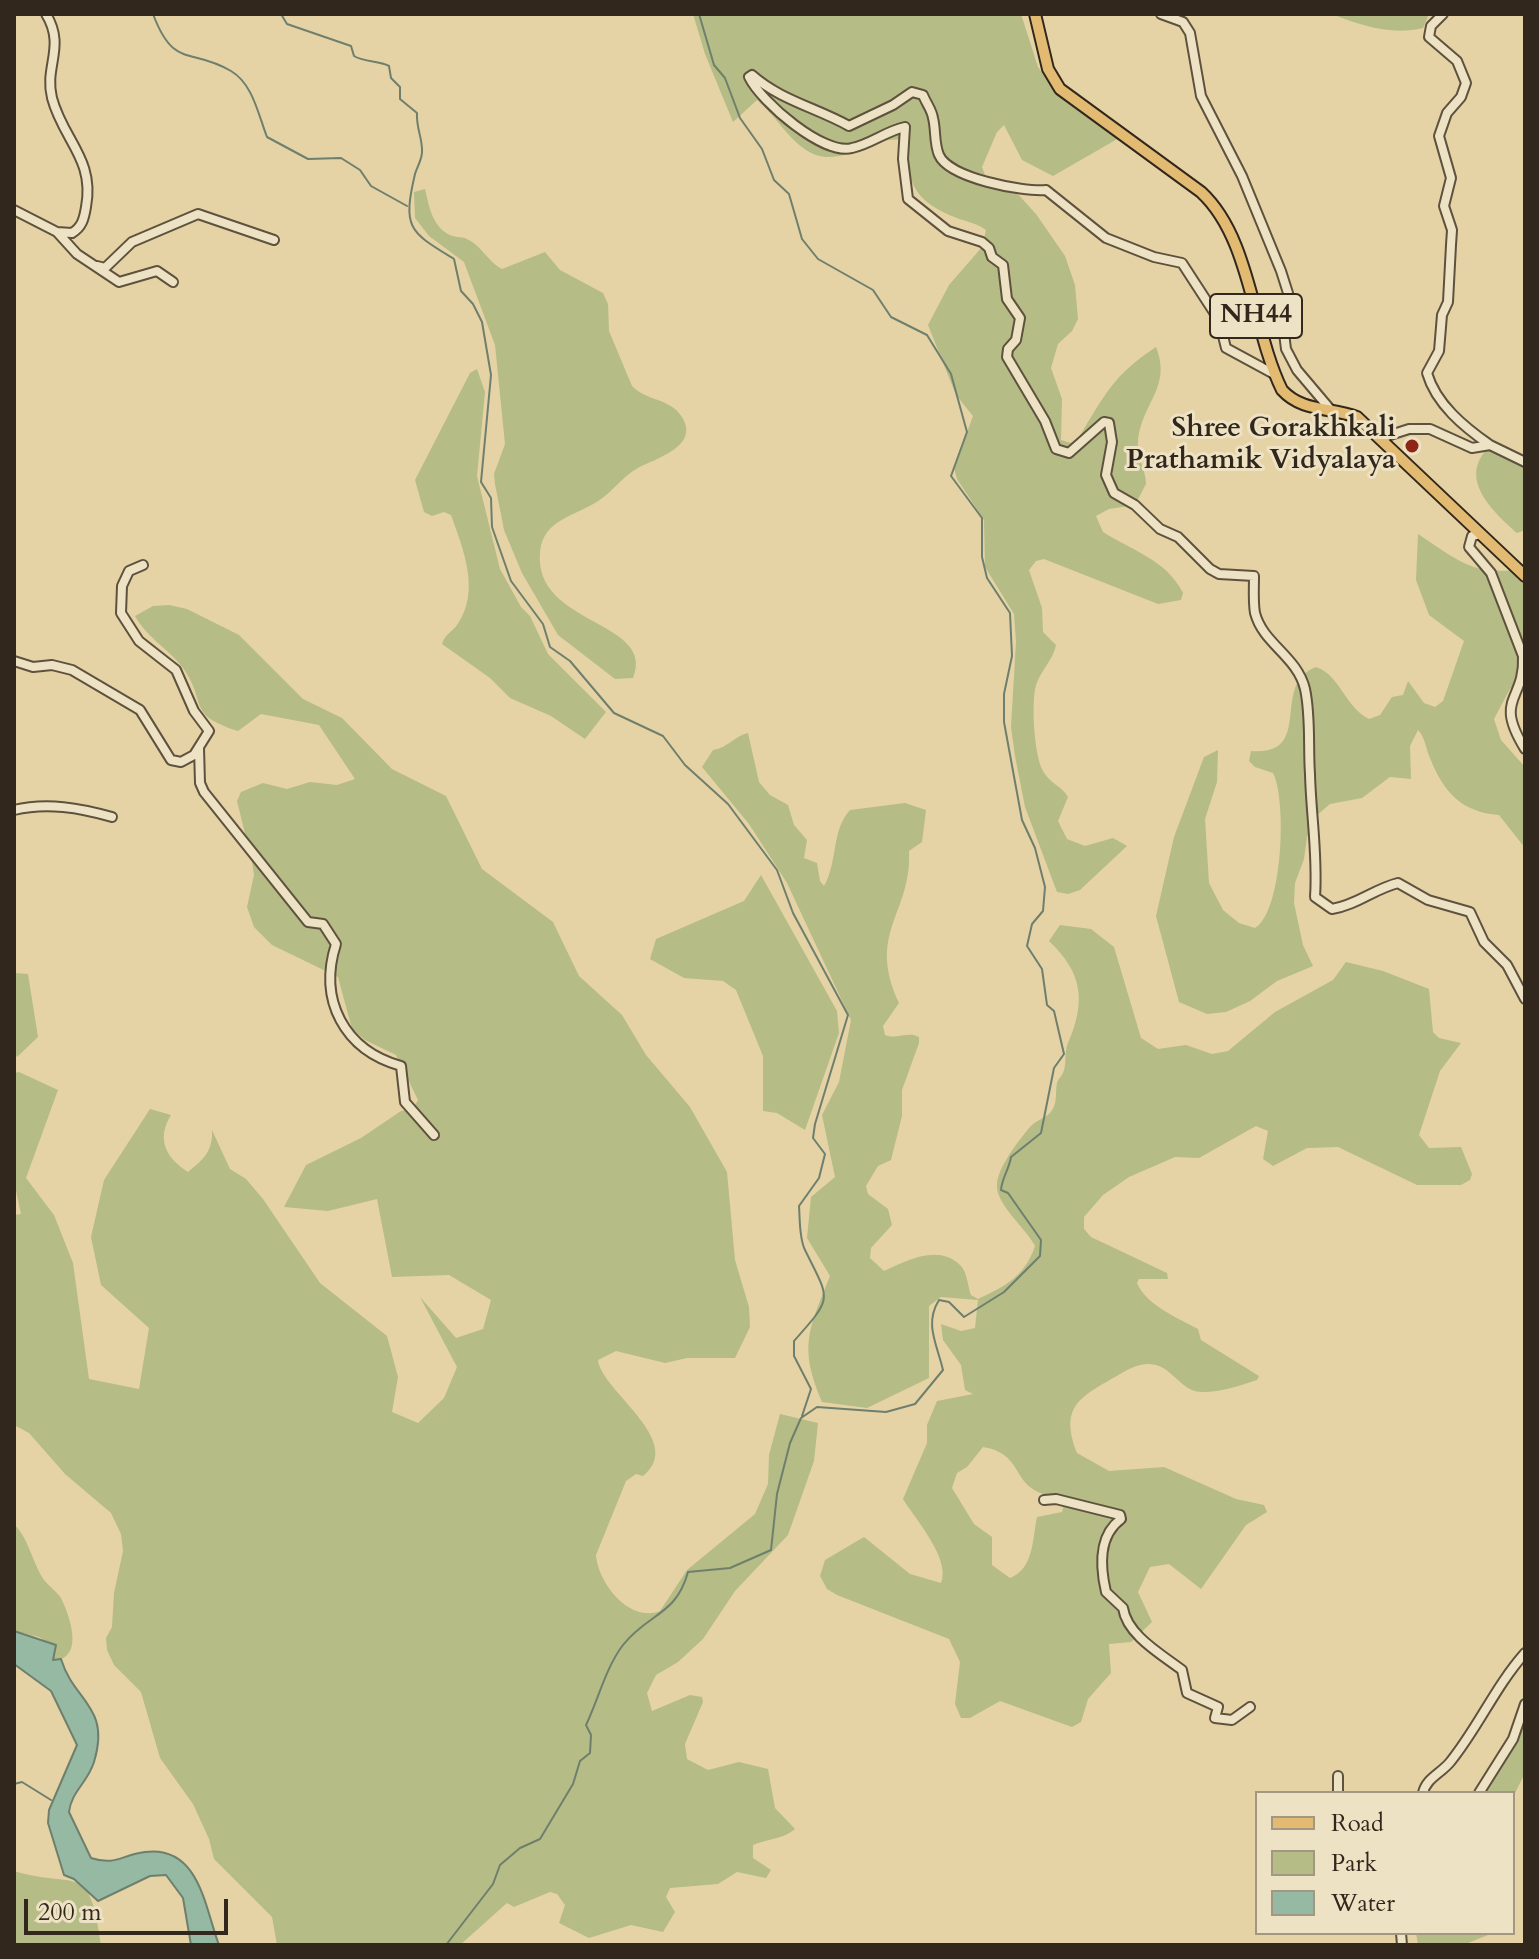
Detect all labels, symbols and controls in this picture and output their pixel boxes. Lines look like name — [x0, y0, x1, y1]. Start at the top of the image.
road number: NH44 — [1210, 294, 1302, 338]
place label: Shree Gorakhkali Prathamik Vidyalaya — [1126, 413, 1396, 479]
marker: Shree Gorakhkali Prathamik Vidyalaya — [1403, 437, 1421, 455]
legend — [1255, 1791, 1515, 1935]
text: Road — [1331, 1807, 1384, 1840]
text: Park — [1331, 1847, 1377, 1880]
scale bar — [28, 1883, 232, 1933]
text: Water — [1331, 1887, 1395, 1920]
text: 200 m — [38, 1896, 102, 1929]

